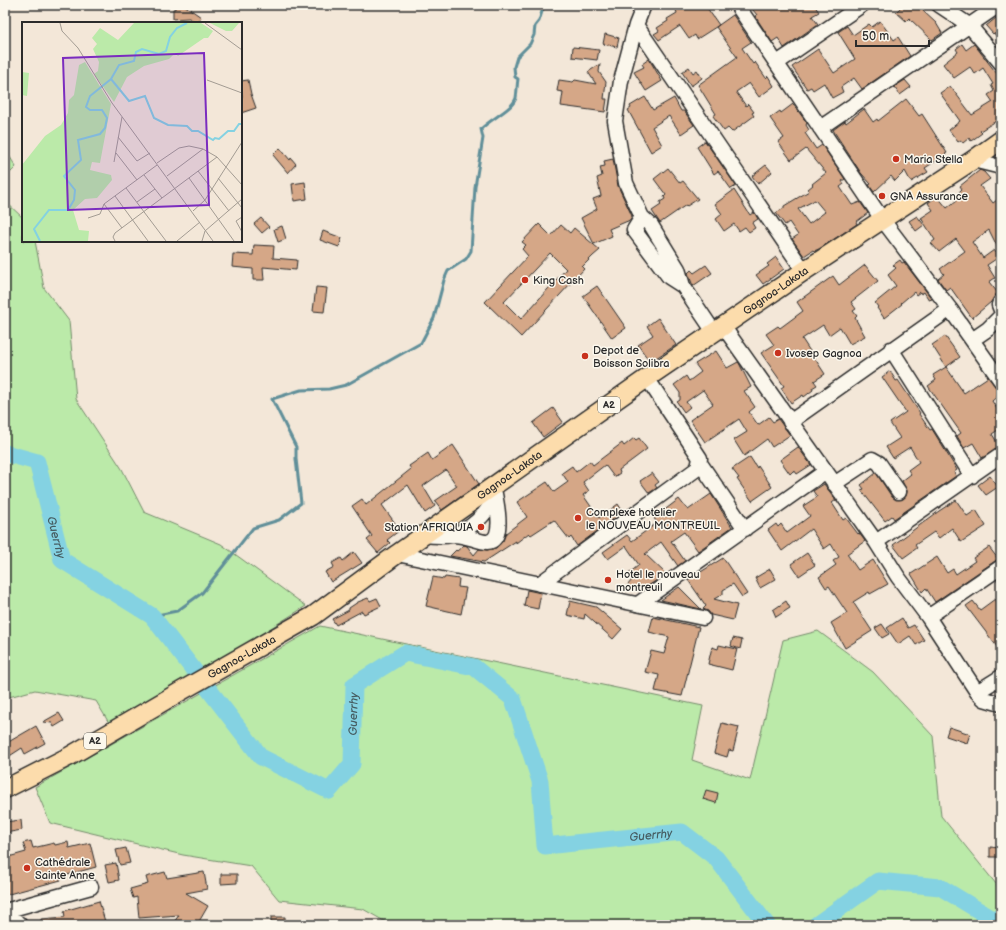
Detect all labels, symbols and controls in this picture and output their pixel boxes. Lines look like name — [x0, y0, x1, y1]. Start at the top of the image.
inset map — [22, 22, 242, 242]
scale bar — [856, 22, 929, 48]
text: 50 m — [862, 29, 889, 44]
place label: Maria Stella — [904, 153, 963, 166]
marker: Maria Stella — [891, 154, 901, 164]
place label: GNA Assurance — [890, 190, 969, 203]
marker: GNA Assurance — [877, 191, 887, 201]
street label: Gagnoa-Lakota — [740, 264, 811, 317]
place label: King Cash — [533, 274, 584, 287]
marker: King Cash — [520, 275, 530, 285]
place label: Depot de Boisson Solibra — [593, 344, 670, 370]
place label: Ivosep Gagnoa — [786, 347, 862, 360]
marker: Ivosep Gagnoa — [773, 348, 783, 358]
marker: Depot de Boisson Solibra — [580, 351, 590, 361]
road number: A2 — [598, 397, 620, 413]
street label: Gagnoa-Lakota — [474, 448, 544, 502]
place label: Complexe hotelier le NOUVEAU MONTREUIL — [586, 506, 720, 532]
marker: Complexe hotelier le NOUVEAU MONTREUIL — [573, 513, 583, 523]
water label: Guerrhy — [44, 515, 69, 561]
place label: Station AFRIQUIA — [384, 521, 473, 534]
marker: Station AFRIQUIA — [476, 522, 486, 532]
place label: Hotel le nouveau montreuil — [616, 568, 700, 594]
marker: Hotel le nouveau montreuil — [603, 575, 613, 585]
street label: Gagnoa-Lakota — [205, 632, 278, 681]
water label: Guerrhy — [345, 692, 361, 736]
road number: A2 — [84, 733, 106, 749]
water label: Guerrhy — [629, 825, 674, 845]
place label: Cathédrale Sainte Anne — [35, 856, 95, 882]
marker: Cathédrale Sainte Anne — [22, 863, 32, 873]

